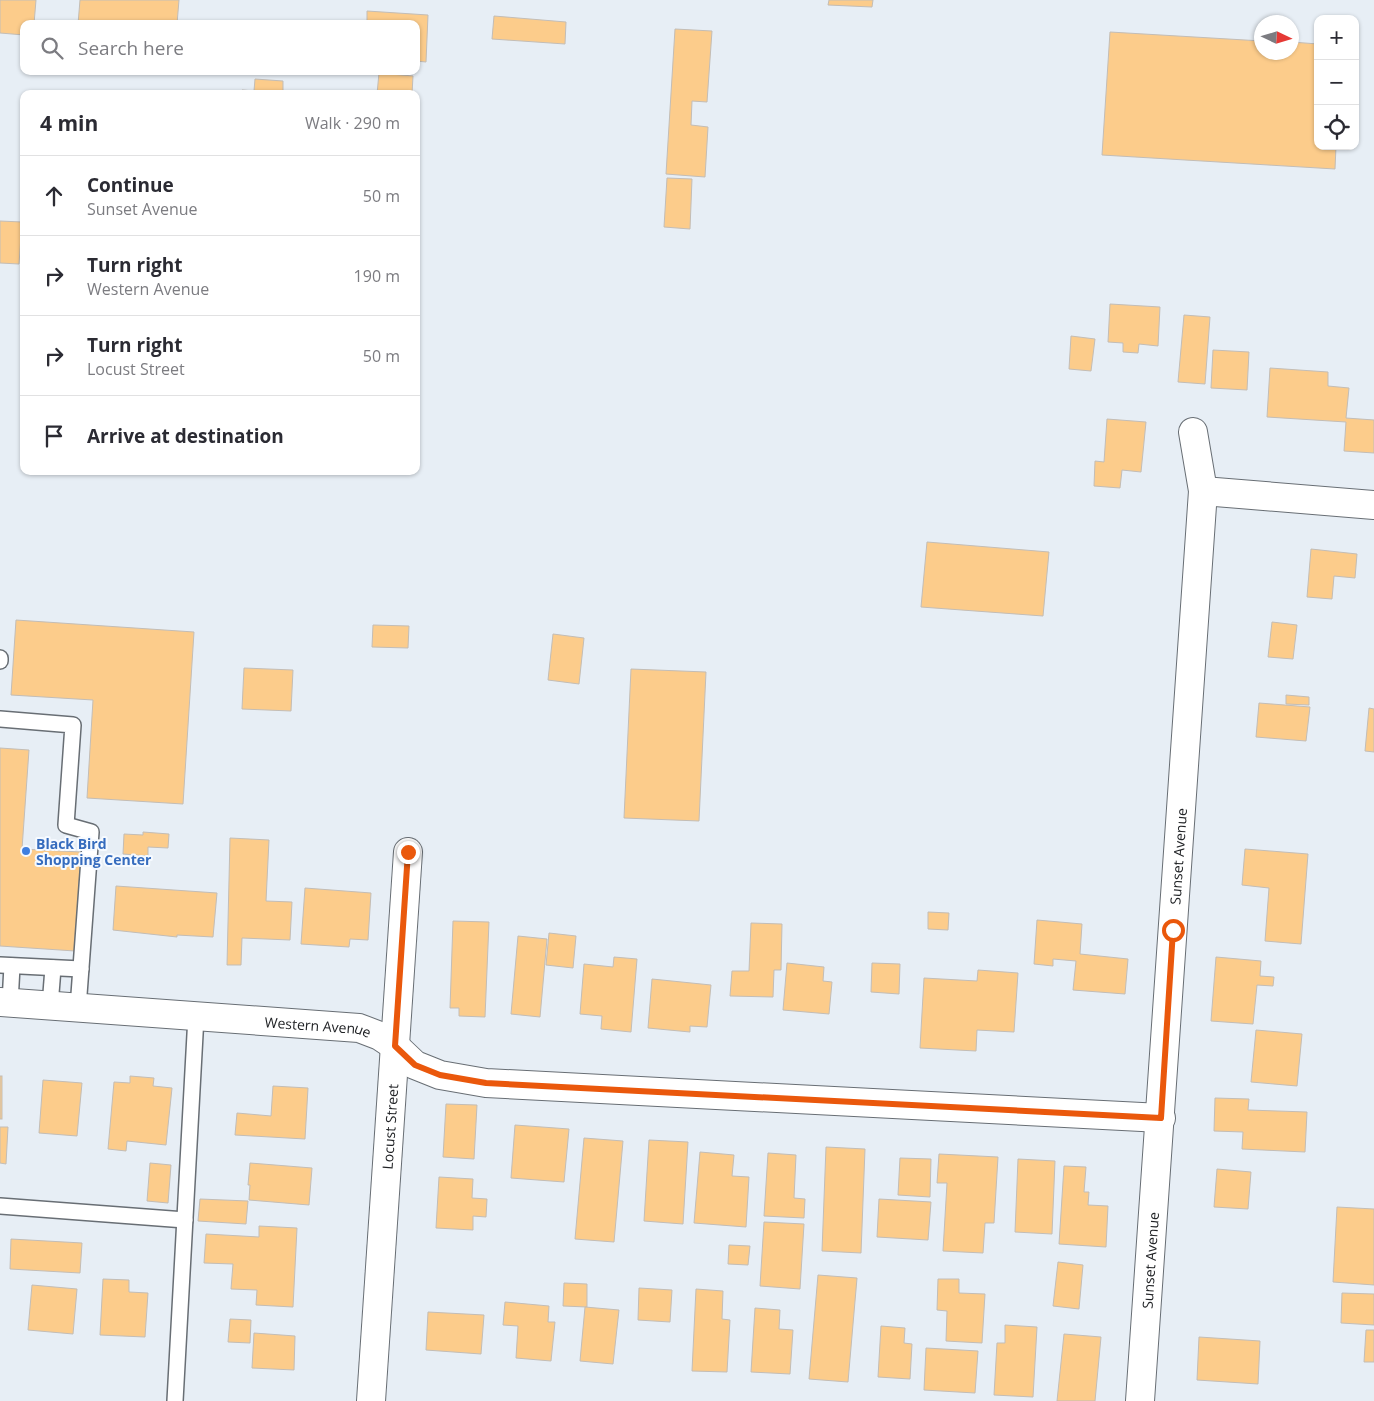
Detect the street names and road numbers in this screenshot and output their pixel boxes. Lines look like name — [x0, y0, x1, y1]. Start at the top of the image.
street label: Sunset Avenue — [1165, 807, 1191, 905]
street label: Western Avenue — [264, 1012, 374, 1041]
street label: Locust Street — [377, 1083, 402, 1170]
street label: Sunset Avenue — [1137, 1211, 1163, 1309]

